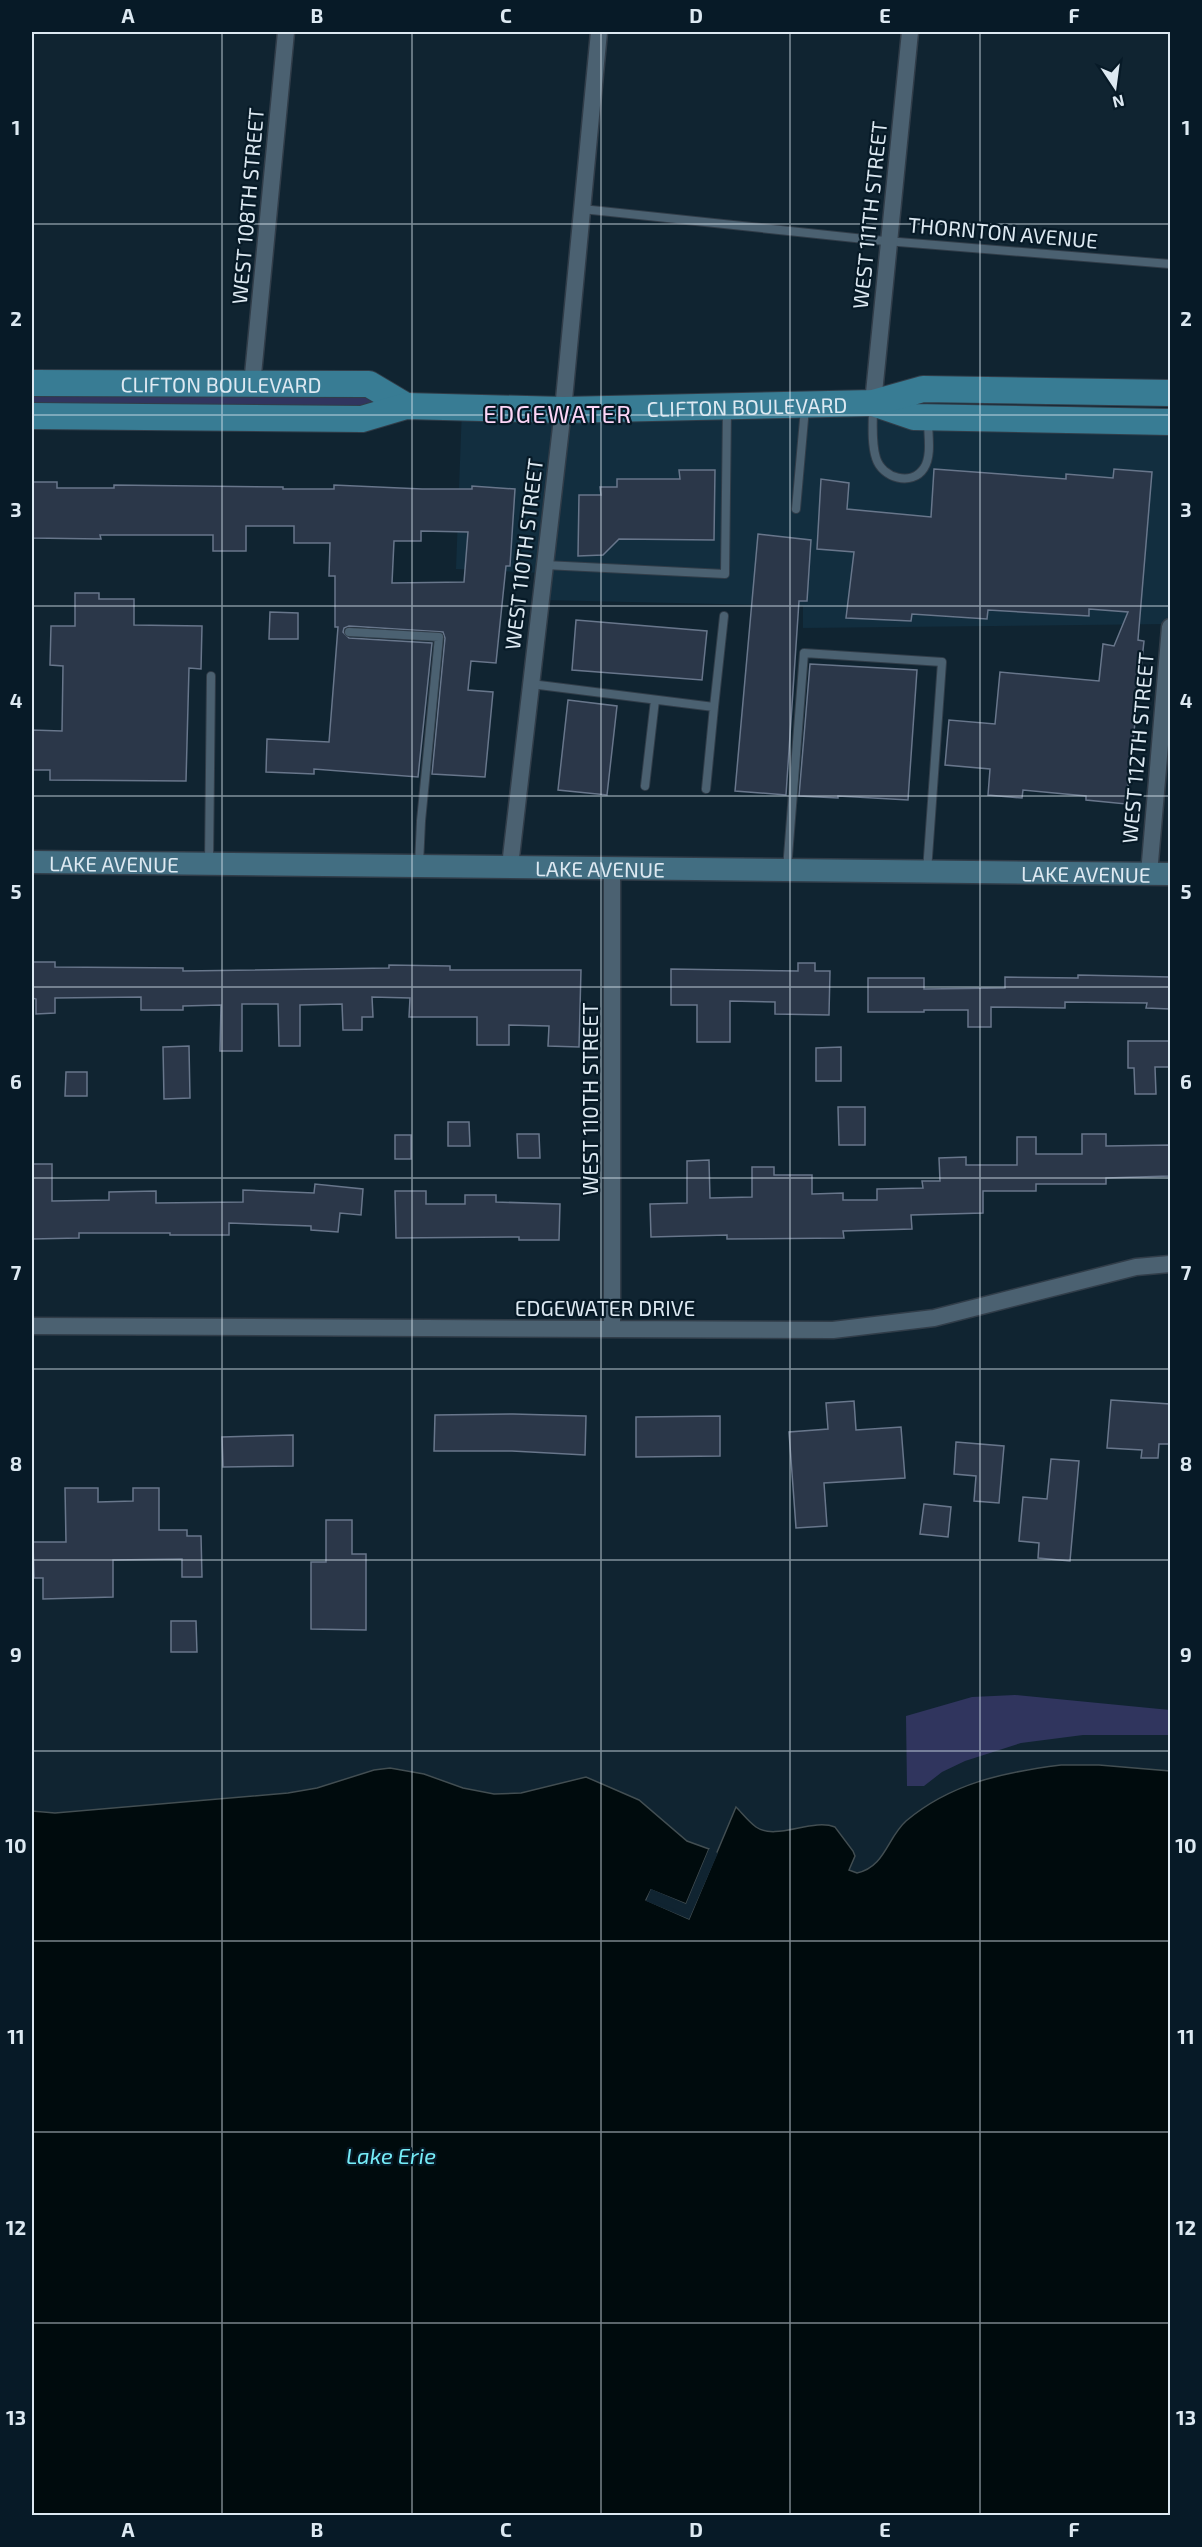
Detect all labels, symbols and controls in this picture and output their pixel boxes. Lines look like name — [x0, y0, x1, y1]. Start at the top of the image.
text: A — [121, 3, 135, 27]
text: B — [311, 3, 323, 27]
text: C — [500, 3, 512, 27]
text: D — [689, 3, 703, 27]
text: E — [879, 3, 891, 27]
text: F — [1068, 3, 1080, 27]
north arrow — [1085, 57, 1145, 117]
text: N — [1111, 92, 1126, 113]
street label: WEST 108TH STREET — [226, 107, 268, 305]
text: 1 — [12, 115, 20, 139]
text: 1 — [1182, 115, 1190, 139]
street label: WEST 111TH STREET — [847, 120, 891, 310]
street label: THORNTON AVENUE — [907, 211, 1099, 253]
text: 2 — [10, 306, 22, 330]
text: 2 — [1180, 306, 1192, 330]
street label: CLIFTON BOULEVARD — [121, 371, 321, 396]
street label: CLIFTON BOULEVARD — [646, 391, 848, 421]
district label: EDGEWATER — [483, 399, 633, 428]
street label: WEST 110TH STREET — [499, 457, 547, 651]
text: 3 — [10, 497, 22, 521]
text: 3 — [1180, 497, 1192, 521]
street label: WEST 112TH STREET — [1116, 651, 1158, 845]
text: 4 — [10, 688, 23, 712]
text: 4 — [1180, 688, 1193, 712]
street label: LAKE AVENUE — [49, 850, 179, 876]
street label: LAKE AVENUE — [535, 855, 665, 881]
street label: LAKE AVENUE — [1021, 860, 1151, 886]
text: 5 — [10, 879, 22, 903]
text: 5 — [1180, 879, 1192, 903]
street label: WEST 110TH STREET — [577, 1003, 602, 1195]
text: 6 — [10, 1069, 22, 1093]
text: 6 — [1180, 1069, 1192, 1093]
text: 7 — [11, 1260, 22, 1284]
text: 7 — [1181, 1260, 1192, 1284]
street label: EDGEWATER DRIVE — [515, 1295, 695, 1320]
text: 8 — [10, 1451, 22, 1475]
text: 8 — [1180, 1451, 1192, 1475]
text: 9 — [10, 1642, 22, 1666]
text: 9 — [1180, 1642, 1192, 1666]
text: 10 — [5, 1833, 27, 1857]
text: 10 — [1175, 1833, 1197, 1857]
text: 11 — [7, 2024, 25, 2048]
text: 11 — [1177, 2024, 1195, 2048]
water label: Lake Erie — [346, 2142, 436, 2168]
text: 12 — [6, 2215, 26, 2239]
text: 12 — [1176, 2215, 1196, 2239]
text: 13 — [6, 2405, 26, 2429]
text: 13 — [1176, 2405, 1196, 2429]
text: A — [121, 2517, 135, 2541]
text: B — [311, 2517, 323, 2541]
text: C — [500, 2517, 512, 2541]
text: D — [689, 2517, 703, 2541]
text: E — [879, 2517, 891, 2541]
text: F — [1068, 2517, 1080, 2541]

